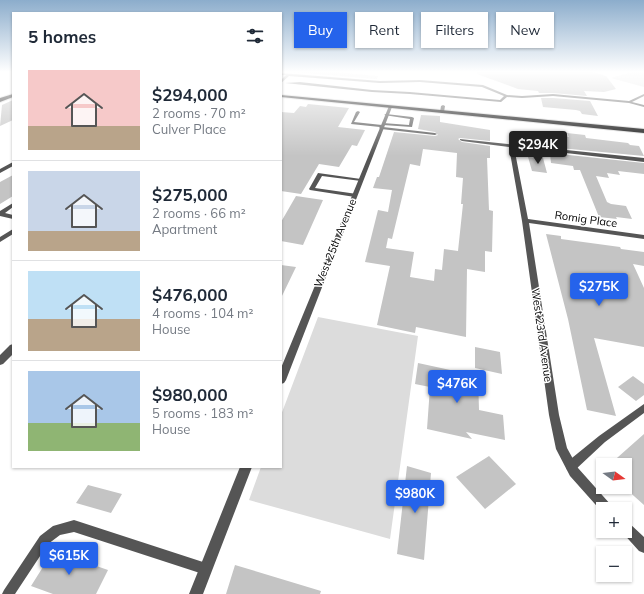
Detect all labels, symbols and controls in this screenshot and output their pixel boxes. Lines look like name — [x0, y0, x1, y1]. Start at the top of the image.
chip: Buy — [294, 12, 347, 48]
chip: Rent — [355, 12, 413, 48]
chip: Filters — [421, 12, 488, 48]
chip: New — [496, 12, 554, 48]
icon: filters — [244, 25, 266, 47]
text: 5 homes — [28, 26, 96, 47]
text: $294,000 — [152, 84, 228, 105]
icon: home — [60, 86, 108, 134]
text: 2 rooms · 70 m² — [152, 105, 246, 121]
text: Culver Place — [152, 121, 226, 137]
pin: $294K — [510, 131, 566, 165]
text: $294K — [518, 136, 558, 152]
text: $275,000 — [152, 184, 228, 205]
icon: home — [60, 187, 108, 235]
street label: West 25th Avenue — [311, 197, 359, 289]
text: 2 rooms · 66 m² — [152, 205, 246, 221]
street label: Romig Place — [554, 208, 618, 230]
text: Apartment — [152, 221, 217, 237]
pin: $275K — [571, 273, 627, 307]
text: $275K — [579, 278, 619, 294]
text: $476,000 — [152, 284, 228, 305]
icon: home — [60, 287, 108, 335]
street label: West 23rd Avenue — [528, 287, 556, 383]
text: 4 rooms · 104 m² — [152, 305, 253, 321]
text: House — [152, 321, 190, 337]
pin: $476K — [429, 370, 485, 404]
text: $476K — [437, 375, 477, 391]
text: $980,000 — [152, 384, 228, 405]
icon: home — [60, 387, 108, 435]
text: 5 rooms · 183 m² — [152, 405, 253, 421]
text: House — [152, 421, 190, 437]
north arrow — [596, 458, 632, 494]
map controls — [596, 458, 632, 582]
pin: $980K — [387, 480, 443, 514]
text: $980K — [395, 485, 435, 501]
button: + — [596, 502, 632, 538]
pin: $615K — [41, 542, 97, 576]
button: − — [596, 546, 632, 582]
text: $615K — [49, 547, 89, 563]

